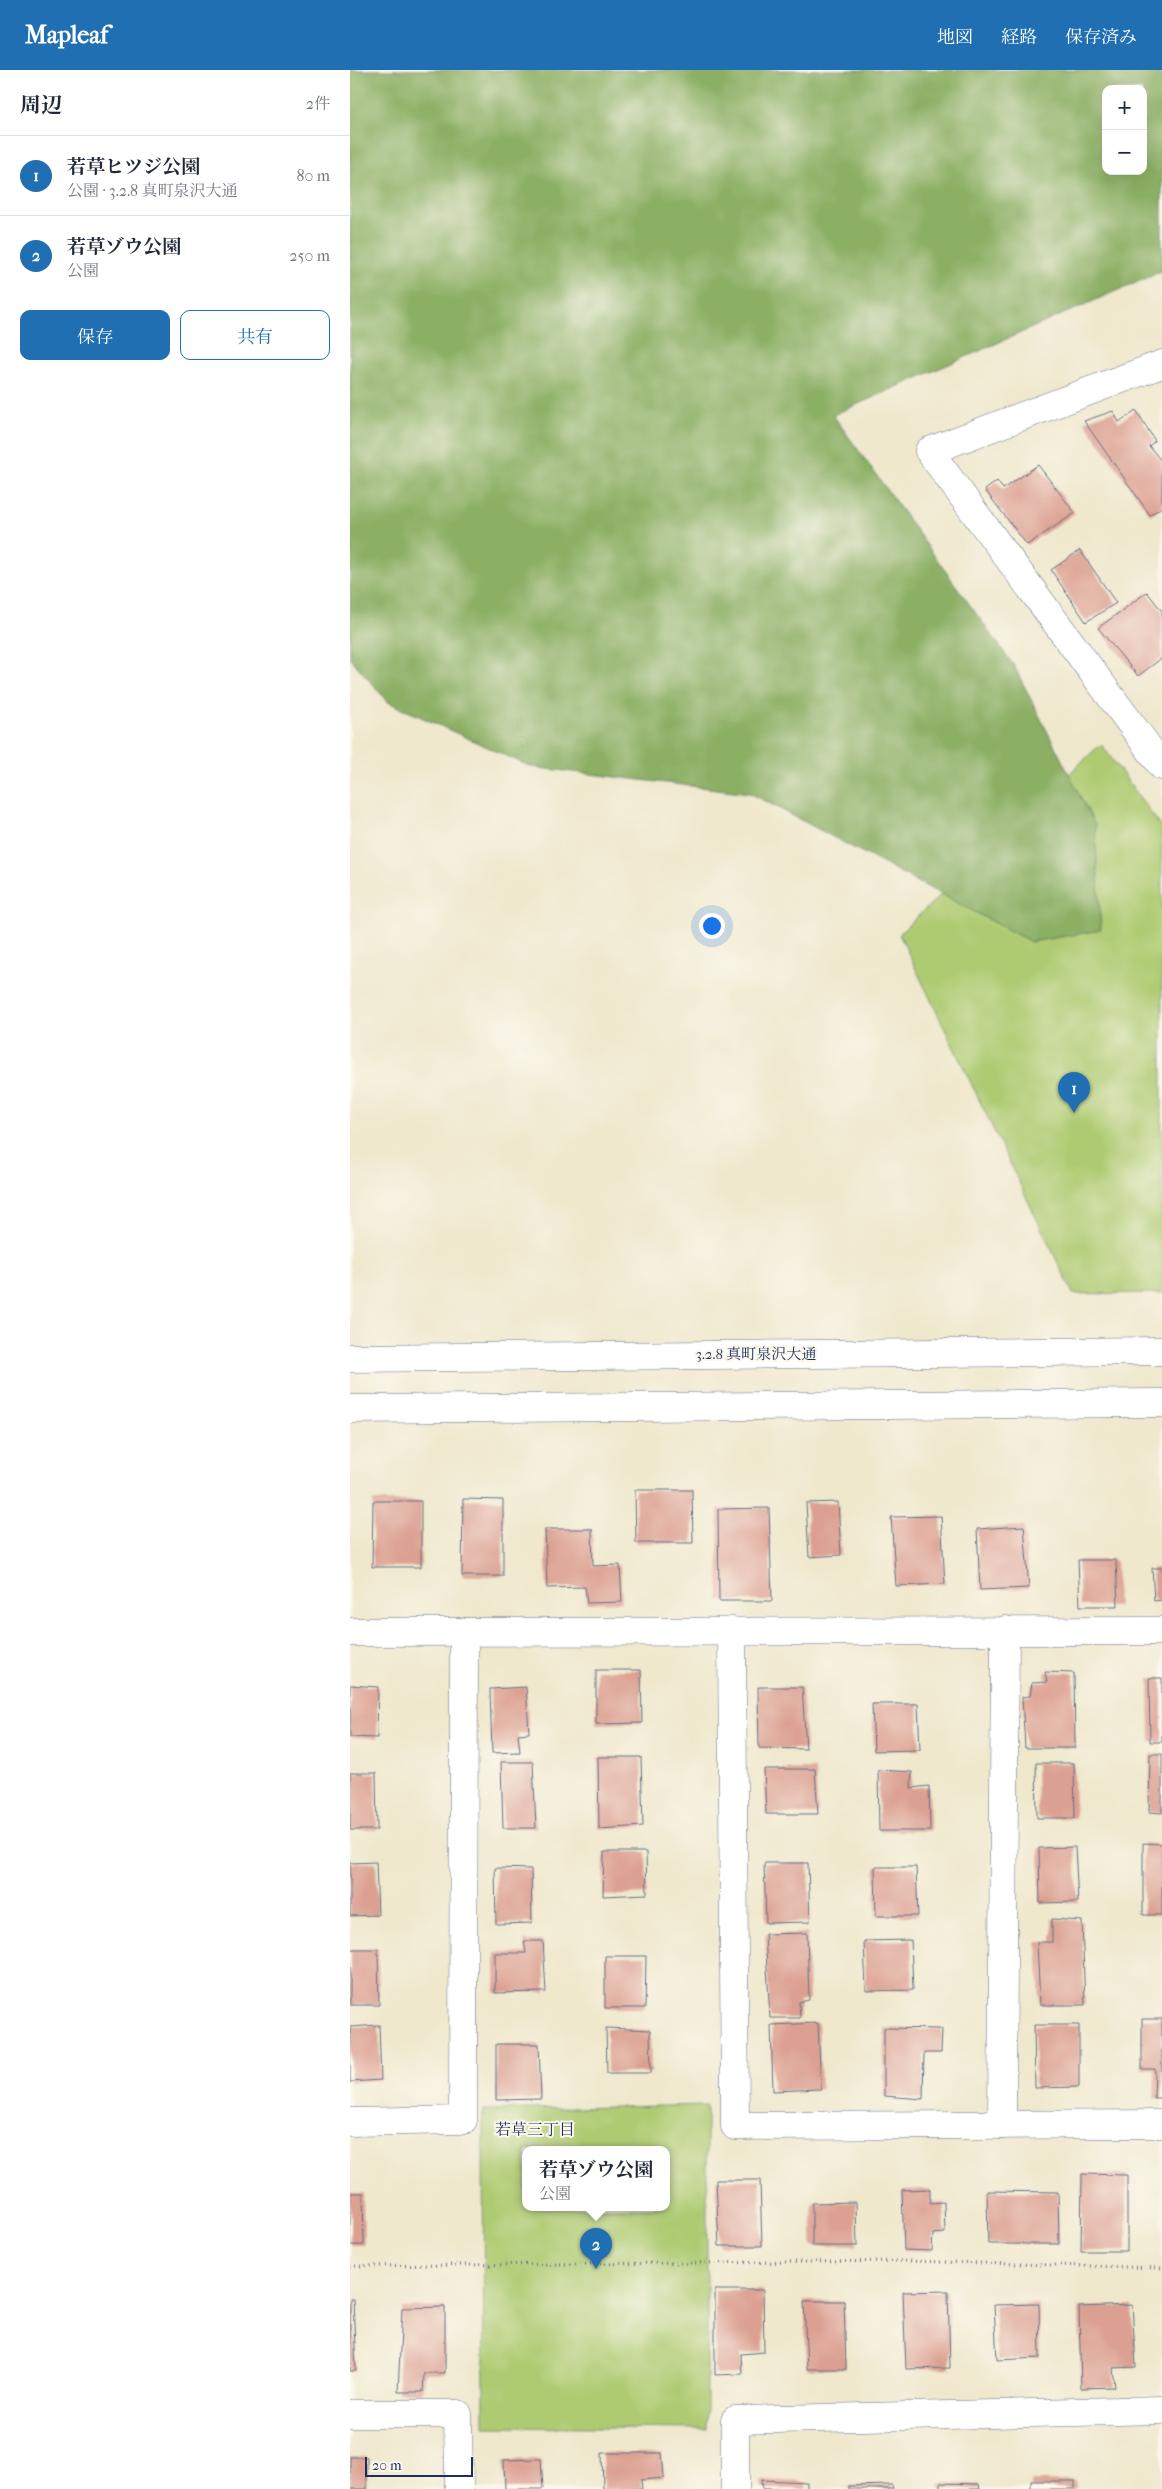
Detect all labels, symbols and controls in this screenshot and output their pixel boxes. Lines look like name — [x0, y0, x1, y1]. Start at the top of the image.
text: Mapleaf — [25, 21, 108, 49]
text: 地図 — [937, 27, 973, 48]
text: 経路 — [1001, 27, 1037, 48]
text: 保存済み — [1065, 27, 1137, 48]
map controls — [1102, 85, 1147, 175]
button: + — [1102, 85, 1147, 130]
text: 周辺 — [20, 93, 62, 117]
text: 2件 — [306, 94, 330, 113]
button: − — [1102, 130, 1147, 175]
text: 若草ヒツジ公園 — [67, 156, 200, 178]
text: 1 — [33, 166, 39, 185]
text: 80 m — [296, 166, 330, 185]
text: 公園 · 3.2.8 真町泉沢大通 — [67, 181, 238, 200]
text: 若草ゾウ公園 — [67, 236, 181, 258]
text: 2 — [32, 246, 40, 265]
text: 250 m — [289, 246, 330, 265]
text: 公園 — [67, 261, 99, 280]
button: 保存 — [20, 310, 170, 360]
button: 共有 — [180, 310, 330, 360]
your location — [699, 913, 725, 939]
pin: 1 — [1058, 1072, 1090, 1113]
street label: 3.2.8 真町泉沢大通 — [696, 1345, 816, 1363]
district label: 若草三丁目 — [495, 2120, 575, 2139]
popup — [522, 2146, 670, 2211]
text: 若草ゾウ公園 — [539, 2159, 653, 2181]
text: 公園 — [539, 2184, 571, 2203]
pin: 2 — [580, 2228, 612, 2269]
scale bar — [365, 2454, 472, 2477]
text: 20 m — [372, 2457, 402, 2474]

